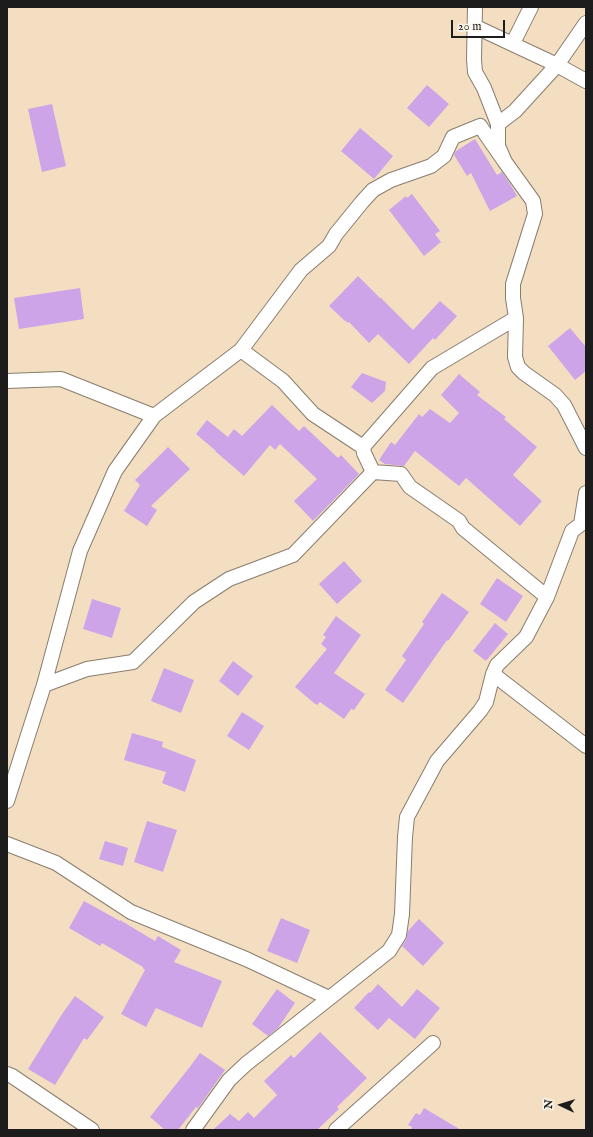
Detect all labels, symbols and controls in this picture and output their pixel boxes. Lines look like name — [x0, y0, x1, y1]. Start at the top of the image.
scale bar — [453, 12, 507, 38]
text: 20 m — [458, 19, 481, 34]
north arrow — [541, 1085, 581, 1125]
text: N — [542, 1099, 556, 1109]

